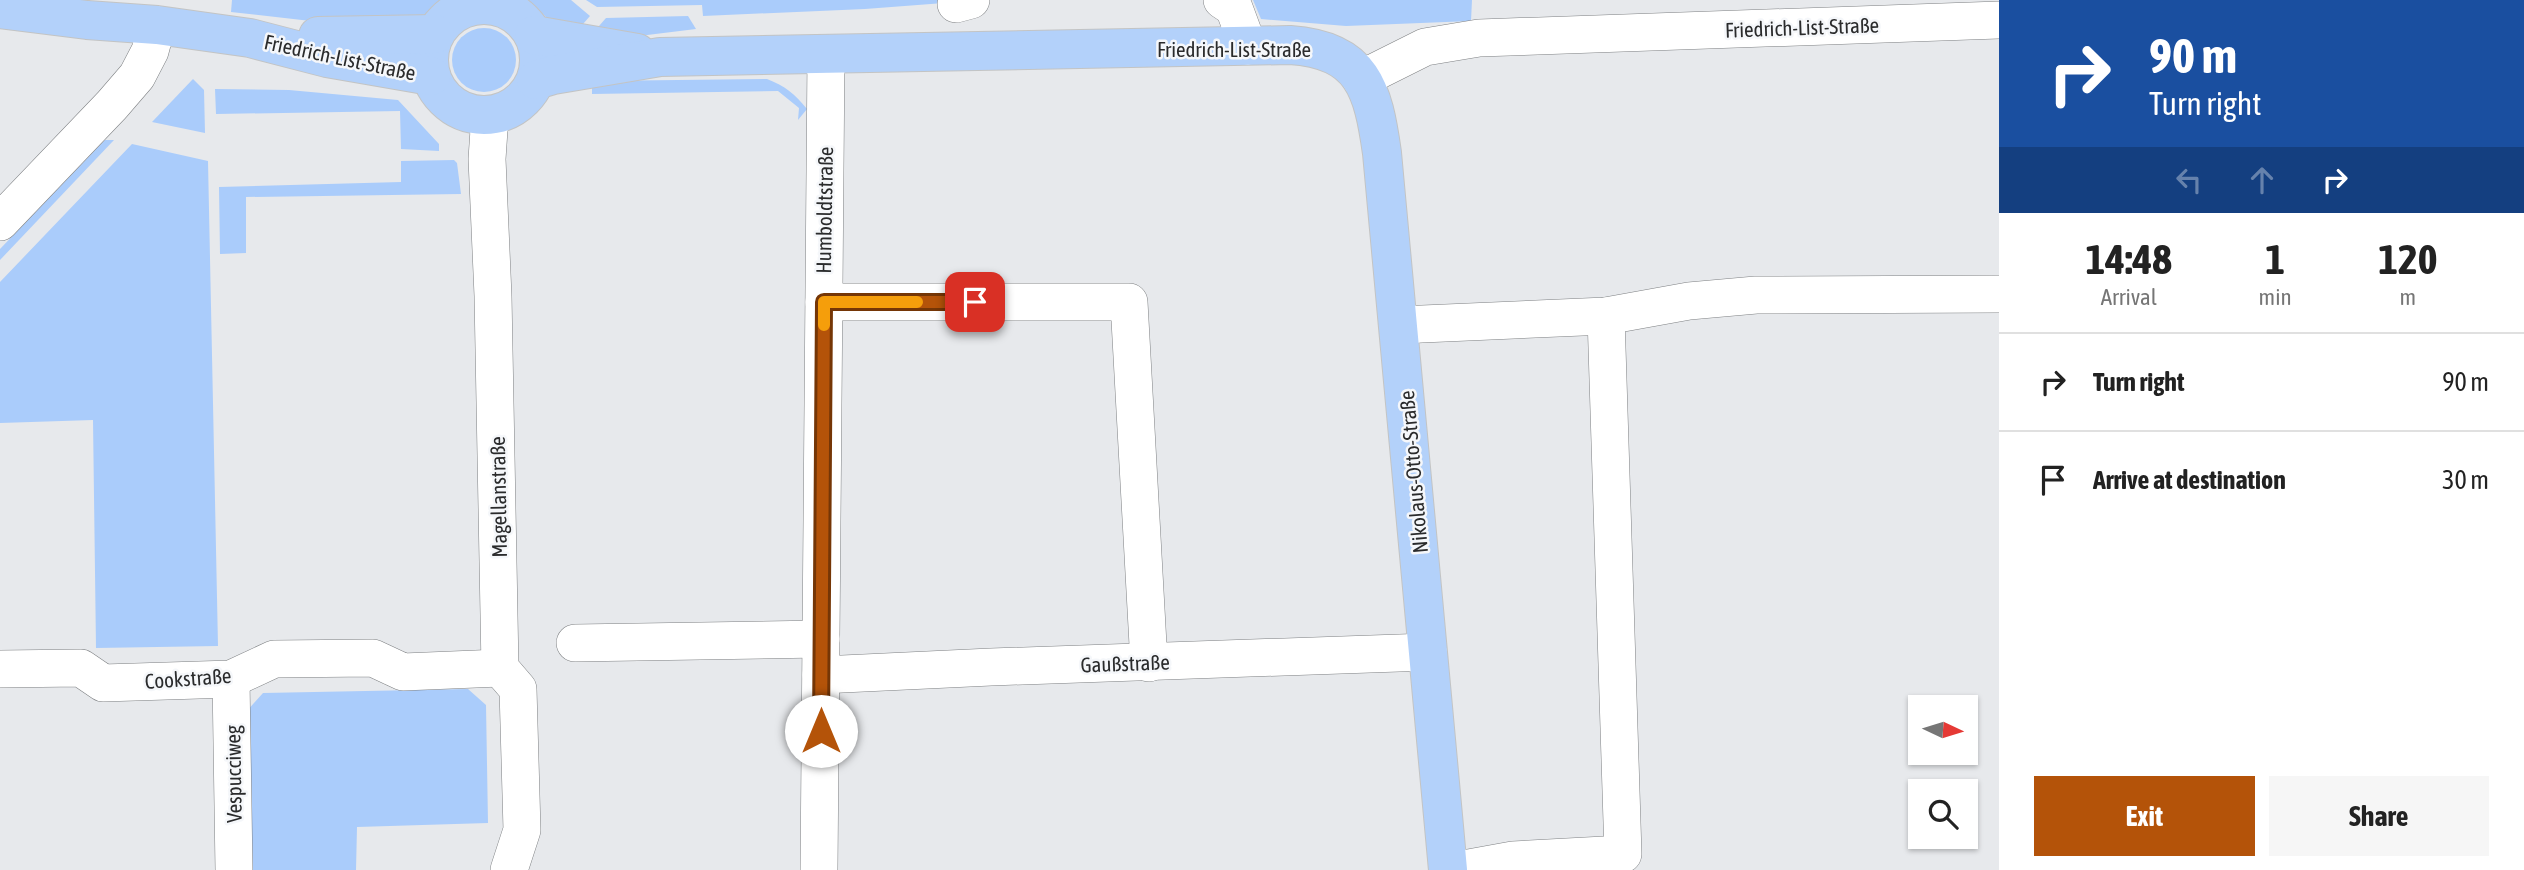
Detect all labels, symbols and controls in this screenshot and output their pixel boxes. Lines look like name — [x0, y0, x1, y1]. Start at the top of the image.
street label: Friedrich-List-Straße — [1725, 12, 1879, 42]
text: 90 m — [2149, 27, 2237, 83]
icon: right — [2034, 28, 2125, 119]
street label: Friedrich-List-Straße — [262, 29, 418, 85]
street label: Friedrich-List-Straße — [1157, 37, 1311, 61]
text: Turn right — [2149, 85, 2262, 122]
street label: Humboldtstraße — [811, 146, 837, 274]
icon: left — [2170, 161, 2208, 199]
icon: ahead — [2243, 161, 2281, 199]
icon: right — [2316, 161, 2354, 199]
text: 14:48 — [2086, 235, 2172, 283]
text: 1 — [2265, 235, 2285, 283]
text: 120 — [2378, 235, 2437, 283]
pin — [945, 272, 1005, 332]
icon: arrive — [956, 283, 994, 321]
text: Arrival — [2101, 284, 2157, 310]
text: min — [2259, 284, 2292, 310]
text: m — [2400, 284, 2416, 310]
icon: right — [2034, 363, 2072, 401]
text: Turn right — [2093, 367, 2184, 397]
text: 90 m — [2442, 367, 2489, 397]
street label: Nikolaus-Otto-Straße — [1394, 390, 1432, 554]
street label: Magellanstraße — [485, 436, 511, 558]
icon: arrive — [2034, 461, 2072, 499]
text: Arrive at destination — [2093, 465, 2286, 495]
text: 30 m — [2442, 465, 2489, 495]
street label: Gaußstraße — [1080, 649, 1170, 677]
street label: Cookstraße — [144, 663, 232, 693]
position arrow — [784, 694, 858, 768]
north arrow — [1908, 695, 1978, 765]
map controls — [1908, 695, 1978, 849]
street label: Vespucciweg — [220, 725, 246, 823]
button: Exit — [2034, 776, 2255, 856]
button: Share — [2269, 776, 2489, 856]
button: search — [1908, 779, 1978, 849]

